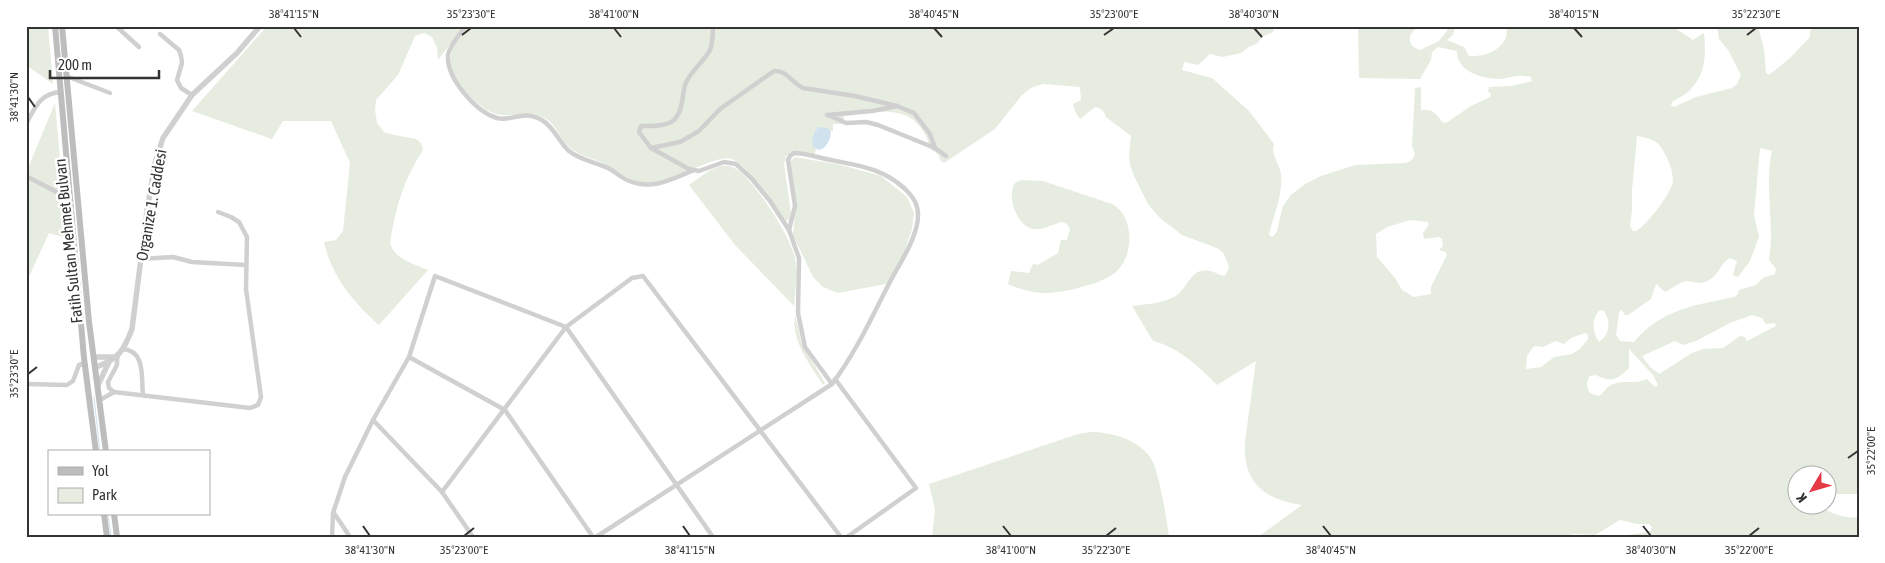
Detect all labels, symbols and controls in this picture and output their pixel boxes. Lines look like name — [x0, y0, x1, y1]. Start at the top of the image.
text: 38°41'15"N — [269, 7, 319, 21]
text: 35°23'30"E — [447, 7, 495, 21]
text: 38°41'00"N — [589, 7, 639, 21]
text: 38°40'45"N — [909, 7, 959, 21]
text: 35°23'00"E — [1090, 7, 1138, 21]
text: 38°40'30"N — [1229, 7, 1279, 21]
text: 38°40'15"N — [1549, 7, 1599, 21]
text: 35°22'30"E — [1732, 7, 1780, 21]
scale bar — [50, 48, 159, 80]
text: 200 m — [58, 56, 92, 73]
text: 38°41'30"N — [7, 72, 21, 122]
street label: Organize 1. Caddesi — [132, 148, 171, 262]
street label: Fatih Sultan Mehmet Bulvarı — [50, 158, 86, 324]
text: 35°23'30"E — [7, 350, 21, 398]
text: 35°22'00"E — [1864, 427, 1878, 475]
legend — [48, 450, 210, 516]
text: Yol — [92, 462, 109, 479]
north arrow — [1788, 466, 1838, 516]
text: Park — [92, 486, 117, 503]
text: K — [1793, 490, 1810, 506]
text: 38°41'30"N — [345, 543, 395, 557]
text: 35°23'00"E — [440, 543, 488, 557]
text: 38°41'15"N — [665, 543, 715, 557]
text: 38°41'00"N — [986, 543, 1036, 557]
text: 35°22'30"E — [1082, 543, 1130, 557]
text: 38°40'45"N — [1306, 543, 1356, 557]
text: 38°40'30"N — [1626, 543, 1676, 557]
text: 35°22'00"E — [1725, 543, 1773, 557]

